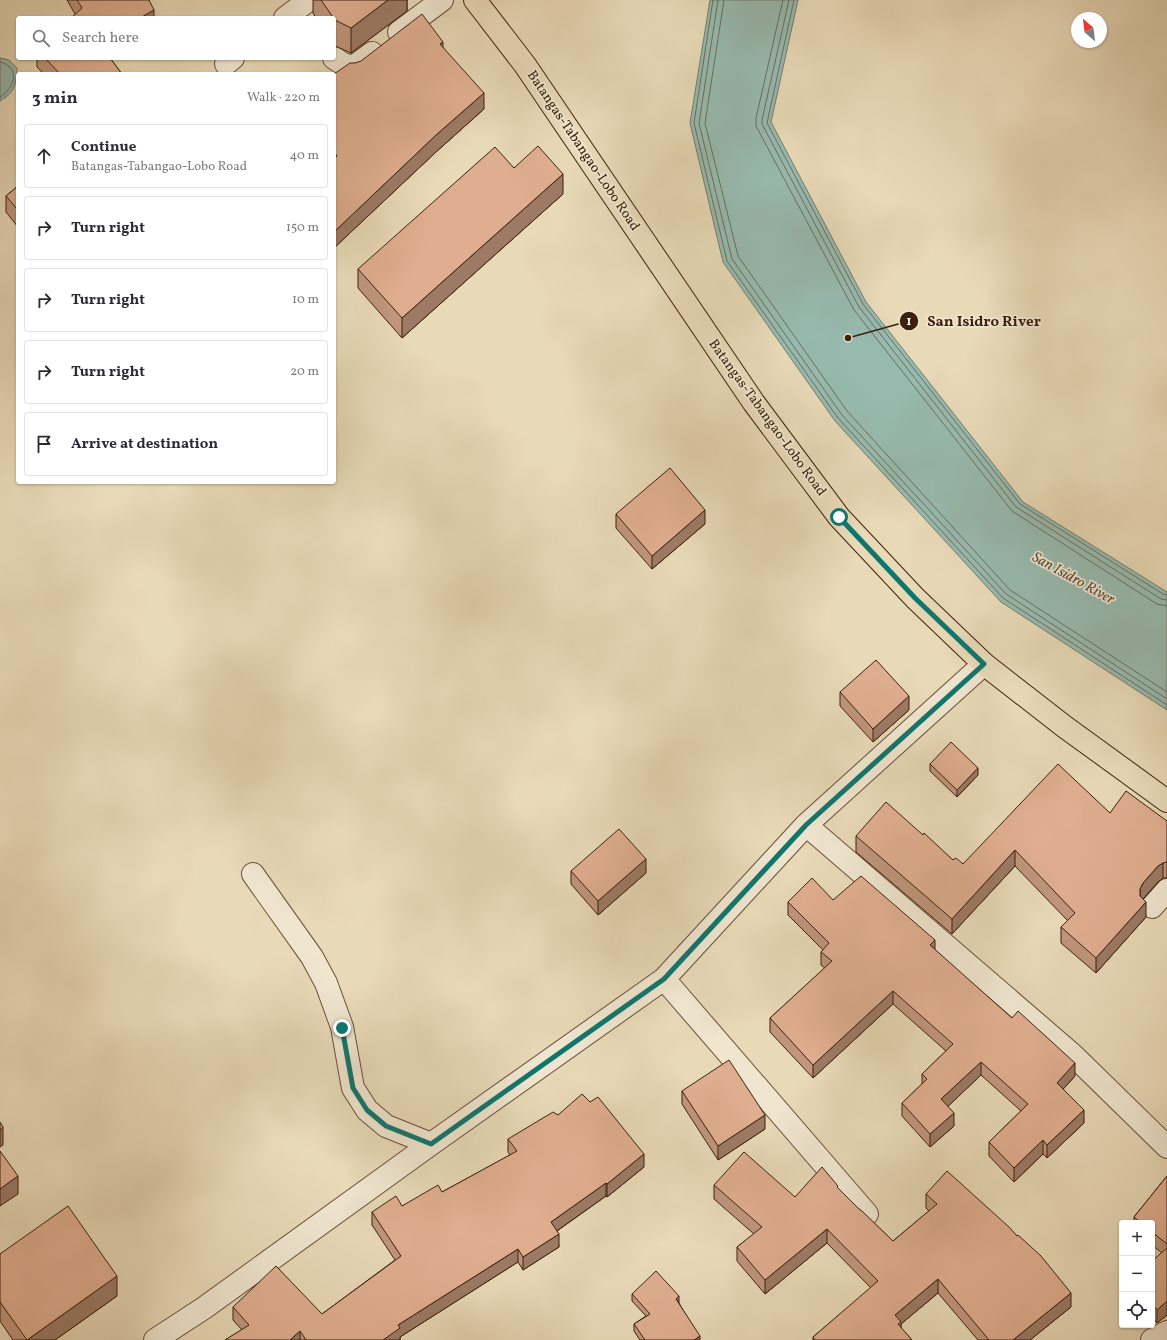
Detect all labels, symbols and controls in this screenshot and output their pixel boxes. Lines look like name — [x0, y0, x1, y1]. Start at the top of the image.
north arrow — [1071, 12, 1107, 48]
search box — [16, 16, 336, 60]
icon: search — [30, 27, 52, 49]
text: Search here — [62, 28, 139, 49]
street label: Batangas-Tabangao-Lobo Road — [522, 67, 644, 235]
text: 3 min — [32, 87, 78, 110]
text: Walk · 220 m — [247, 89, 320, 107]
text: Continue — [71, 137, 136, 158]
icon: ahead — [33, 145, 55, 167]
text: 40 m — [290, 147, 319, 165]
text: Batangas-Tabangao-Lobo Road — [71, 158, 247, 176]
icon: right — [33, 217, 55, 239]
text: Turn right — [71, 218, 145, 239]
text: 150 m — [286, 219, 319, 237]
icon: right — [33, 289, 55, 311]
text: Turn right — [71, 290, 145, 311]
text: 10 m — [292, 291, 319, 309]
callout: San Isidro River — [899, 307, 1049, 334]
text: San Isidro River — [927, 312, 1041, 333]
text: 1 — [907, 314, 912, 330]
street label: Batangas-Tabangao-Lobo Road — [704, 336, 830, 500]
icon: right — [33, 361, 55, 383]
text: Turn right — [71, 362, 145, 383]
text: 20 m — [290, 363, 319, 381]
icon: arrive — [33, 433, 55, 455]
text: Arrive at destination — [71, 434, 218, 455]
route start — [830, 508, 848, 526]
water label: San Isidro River — [1028, 548, 1119, 611]
route end — [333, 1019, 351, 1037]
map controls — [1119, 1220, 1155, 1328]
button: + — [1119, 1220, 1155, 1256]
button: − — [1119, 1256, 1155, 1292]
button: locate — [1119, 1292, 1155, 1328]

